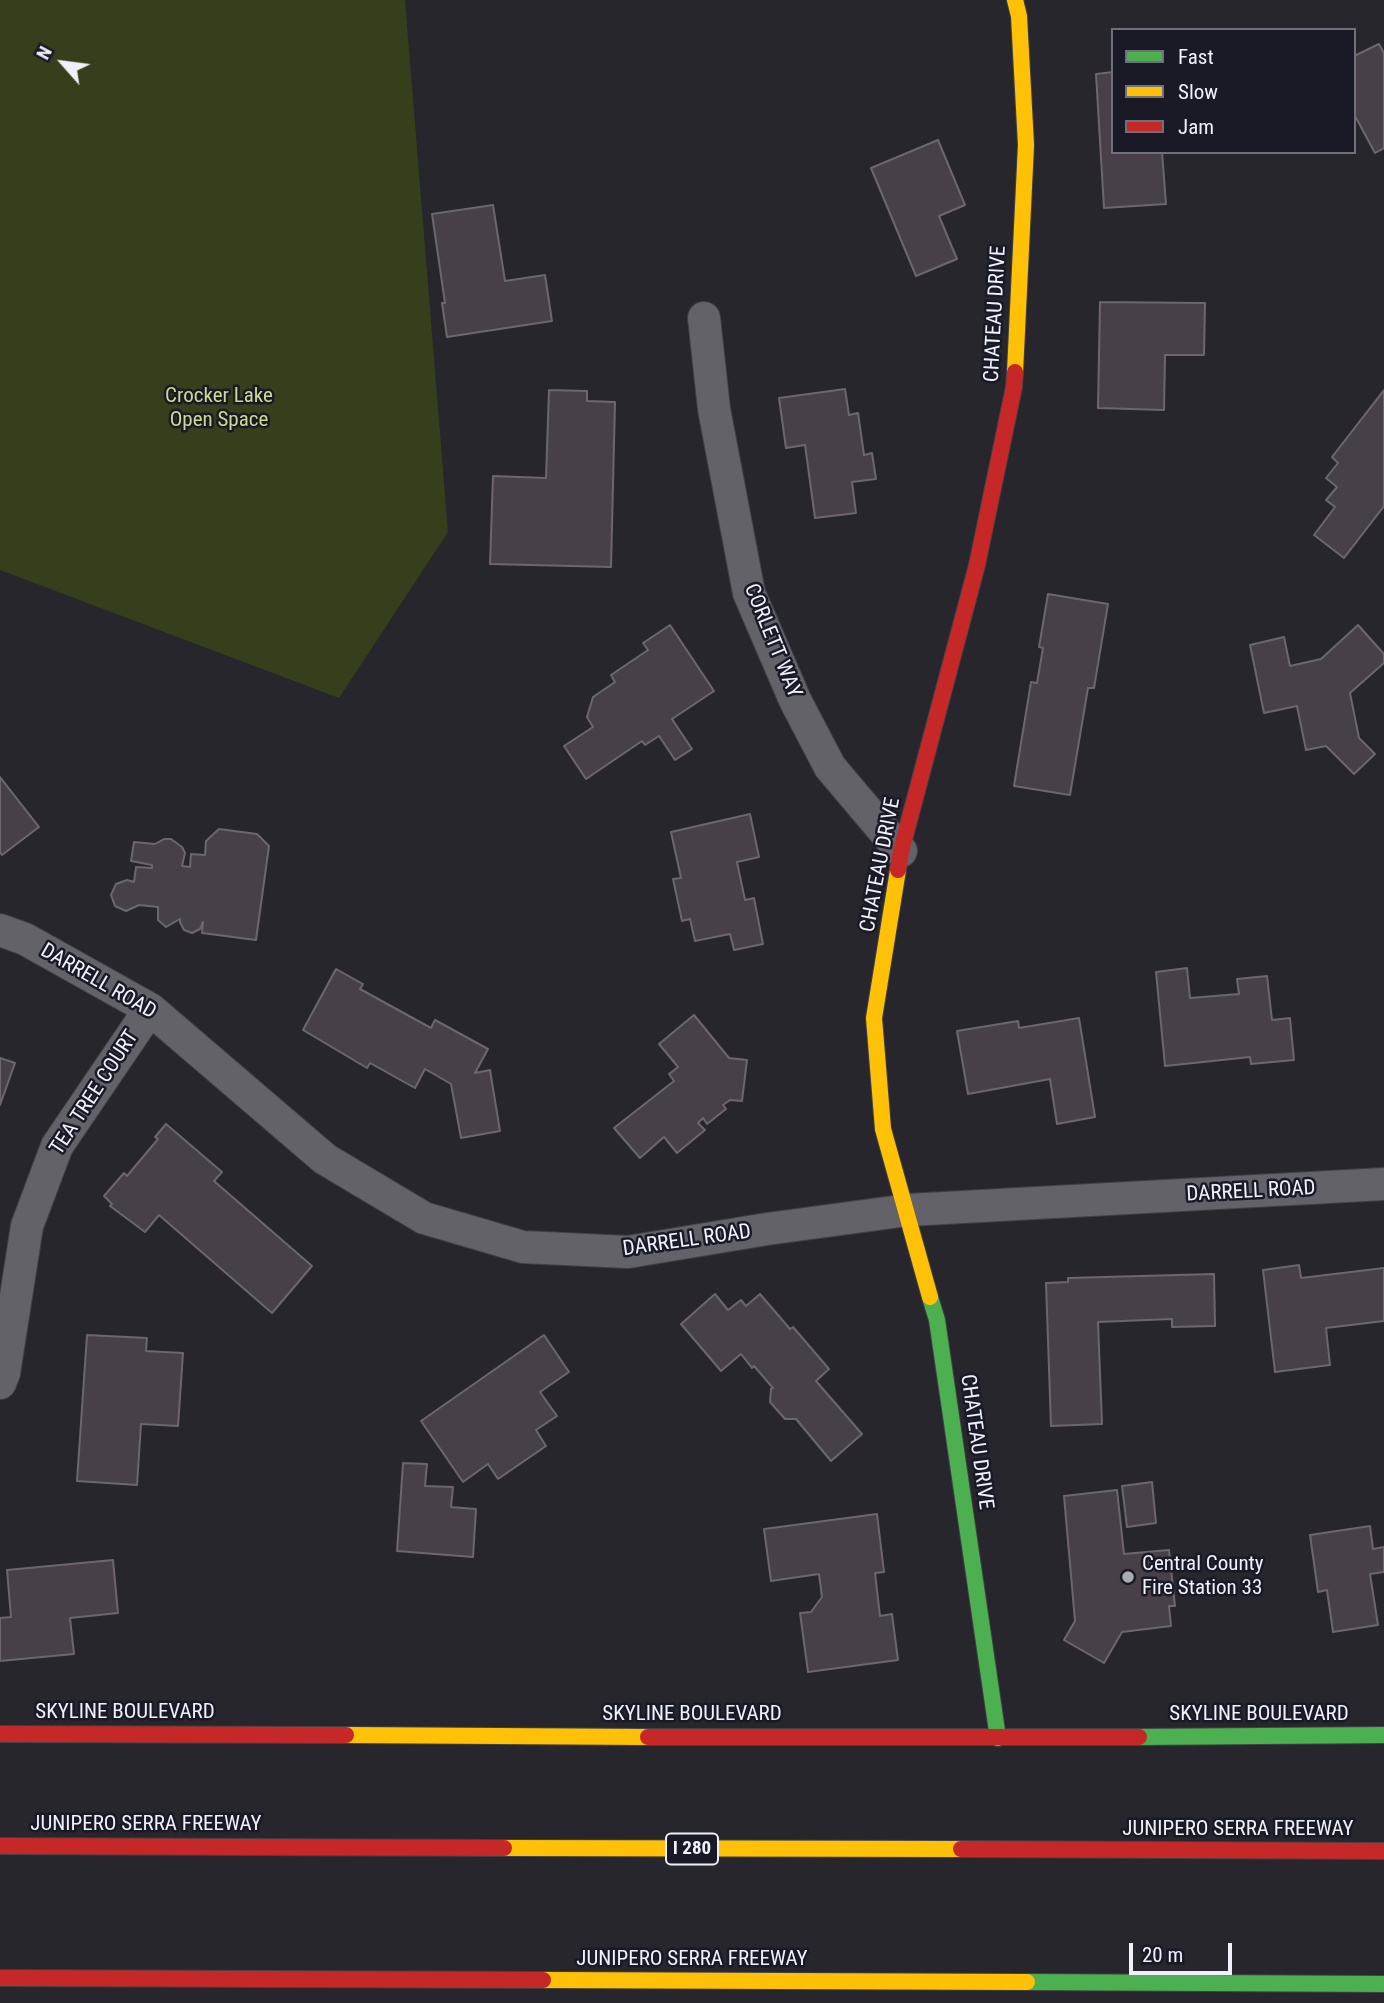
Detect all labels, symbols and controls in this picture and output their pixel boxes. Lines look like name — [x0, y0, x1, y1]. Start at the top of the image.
north arrow — [28, 28, 98, 98]
legend — [1111, 28, 1356, 154]
text: N — [31, 42, 57, 63]
text: Fast — [1178, 45, 1214, 69]
text: Slow — [1178, 80, 1218, 104]
text: Jam — [1178, 115, 1214, 139]
street label: CHATEAU DRIVE — [980, 245, 1012, 383]
park label: Crocker Lake Open Space — [165, 384, 273, 434]
street label: CORLETT WAY — [738, 580, 806, 702]
street label: CHATEAU DRIVE — [856, 796, 906, 934]
street label: DARRELL ROAD — [36, 939, 160, 1025]
street label: TEA TREE COURT — [45, 1026, 145, 1160]
street label: DARRELL ROAD — [1186, 1176, 1316, 1208]
street label: DARRELL ROAD — [621, 1220, 753, 1262]
street label: CHATEAU DRIVE — [954, 1373, 998, 1511]
place label: Central County Fire Station 33 — [1142, 1552, 1264, 1602]
marker: Central County Fire Station 33 — [1120, 1569, 1136, 1585]
street label: SKYLINE BOULEVARD — [35, 1700, 215, 1726]
street label: SKYLINE BOULEVARD — [602, 1702, 782, 1728]
street label: SKYLINE BOULEVARD — [1169, 1702, 1349, 1728]
street label: JUNIPERO SERRA FREEWAY — [30, 1812, 262, 1838]
street label: JUNIPERO SERRA FREEWAY — [1122, 1817, 1354, 1843]
road number: I 280 — [666, 1834, 718, 1865]
scale bar — [1132, 1930, 1235, 1974]
text: 20 m — [1142, 1943, 1183, 1967]
street label: JUNIPERO SERRA FREEWAY — [576, 1947, 808, 1973]

